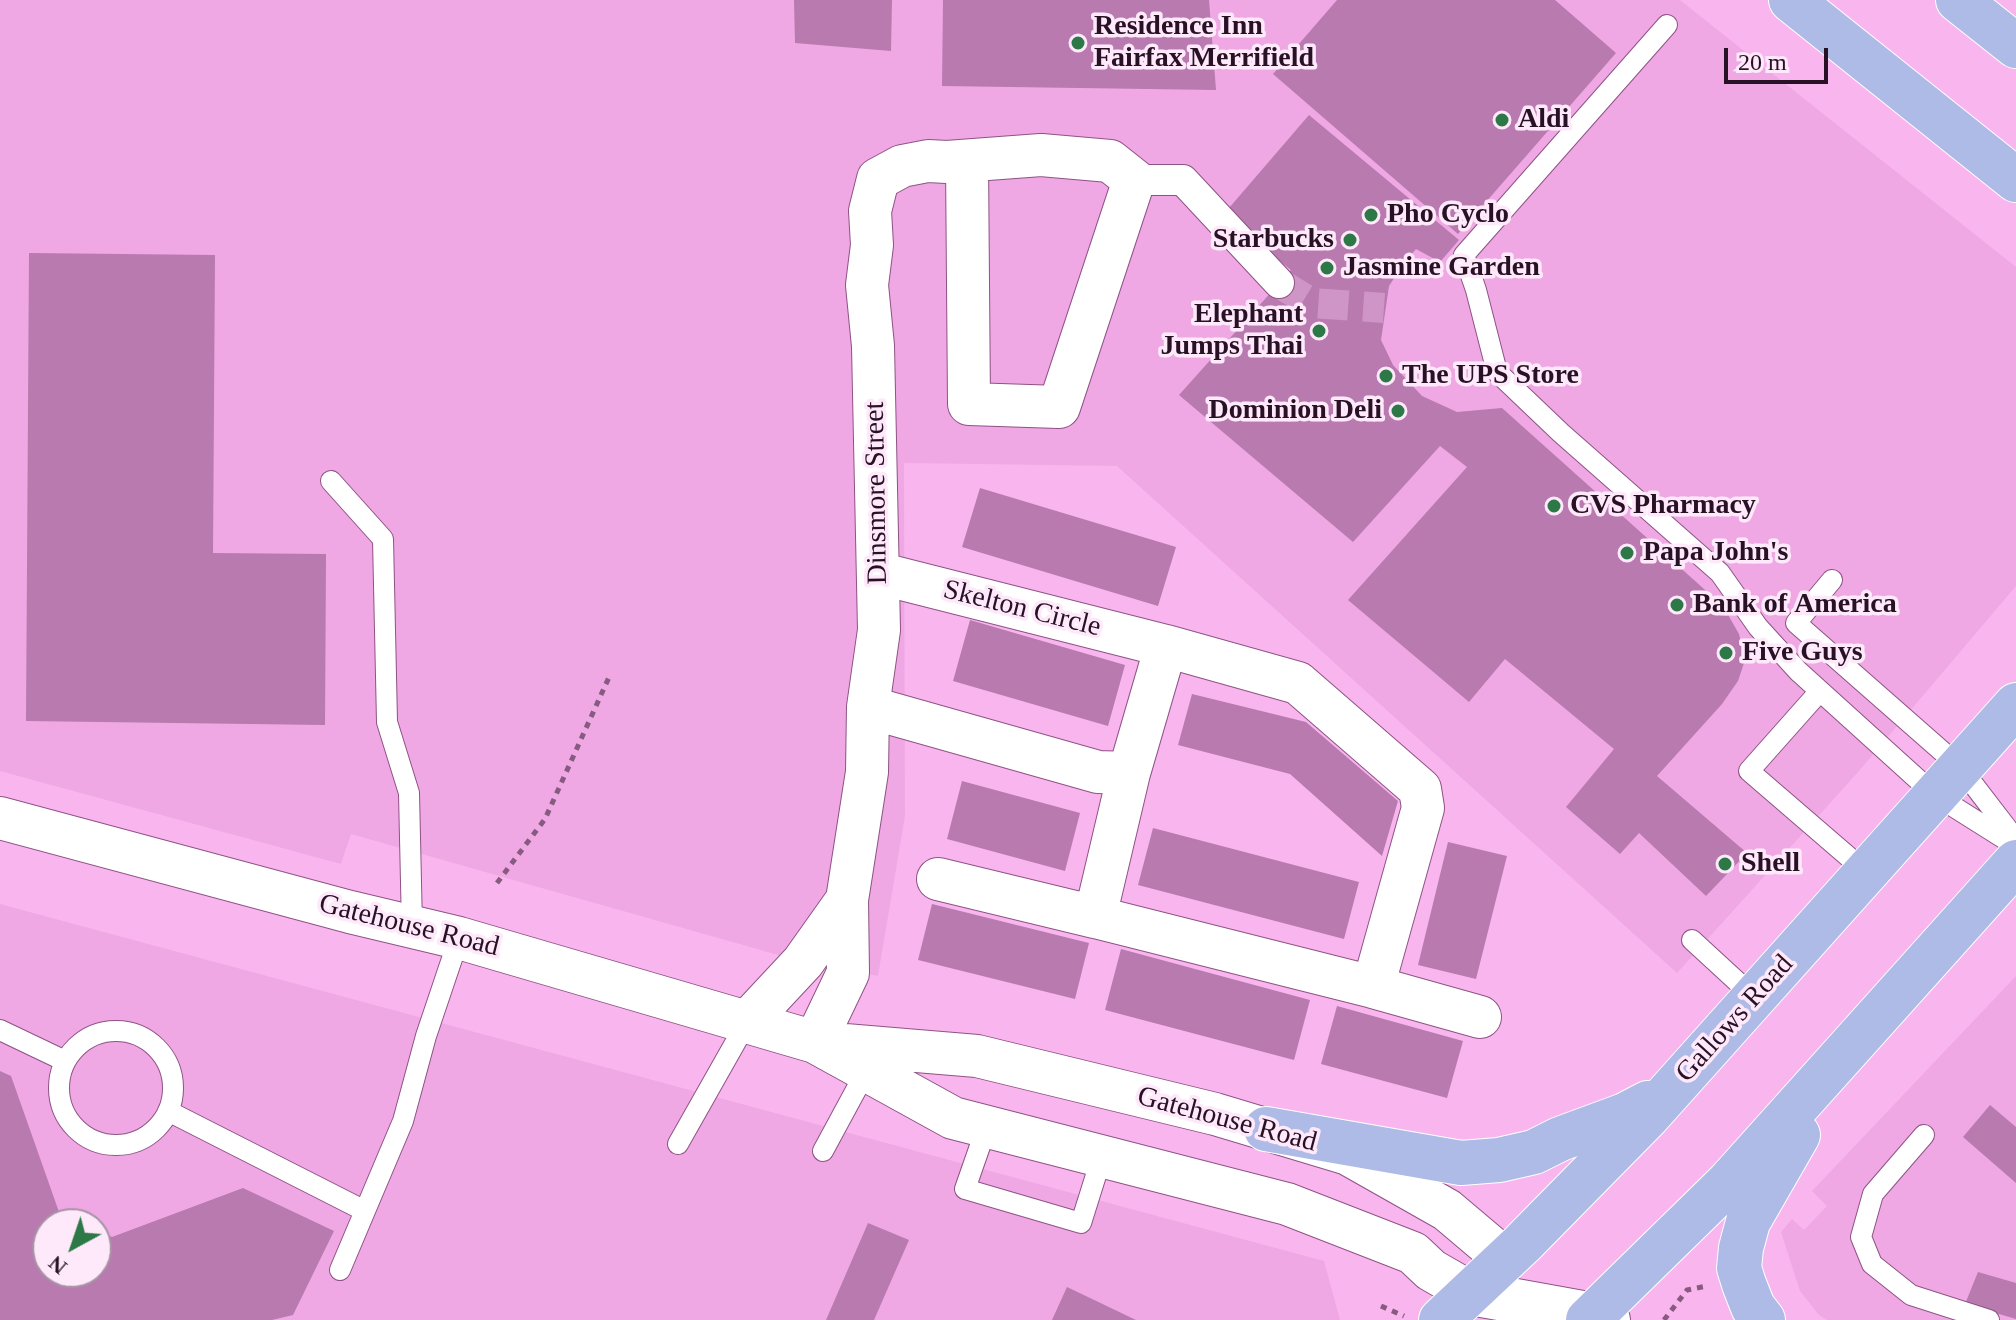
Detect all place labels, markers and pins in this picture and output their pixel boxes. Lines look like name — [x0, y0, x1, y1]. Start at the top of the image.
place label: Residence Inn Fairfax Merrifield — [1094, 10, 1314, 76]
marker: Residence Inn Fairfax Merrifield — [1069, 34, 1087, 52]
place label: Aldi — [1518, 103, 1569, 137]
marker: Aldi — [1493, 111, 1511, 129]
place label: Pho Cyclo — [1387, 198, 1509, 232]
marker: Pho Cyclo — [1362, 206, 1380, 224]
place label: Starbucks — [1213, 223, 1334, 257]
marker: Starbucks — [1341, 231, 1359, 249]
place label: Jasmine Garden — [1343, 251, 1540, 285]
marker: Jasmine Garden — [1318, 259, 1336, 277]
place label: Elephant Jumps Thai — [1161, 298, 1303, 364]
marker: Elephant Jumps Thai — [1310, 322, 1328, 340]
place label: The UPS Store — [1402, 359, 1579, 393]
marker: The UPS Store — [1377, 367, 1395, 385]
place label: Dominion Deli — [1209, 394, 1382, 428]
marker: Dominion Deli — [1389, 402, 1407, 420]
place label: CVS Pharmacy — [1570, 489, 1756, 523]
marker: CVS Pharmacy — [1545, 497, 1563, 515]
place label: Papa John's — [1643, 536, 1788, 570]
marker: Papa John's — [1618, 544, 1636, 562]
place label: Bank of America — [1693, 588, 1897, 622]
marker: Bank of America — [1668, 596, 1686, 614]
place label: Five Guys — [1742, 636, 1863, 670]
marker: Five Guys — [1717, 644, 1735, 662]
place label: Shell — [1741, 847, 1800, 881]
marker: Shell — [1716, 855, 1734, 873]

